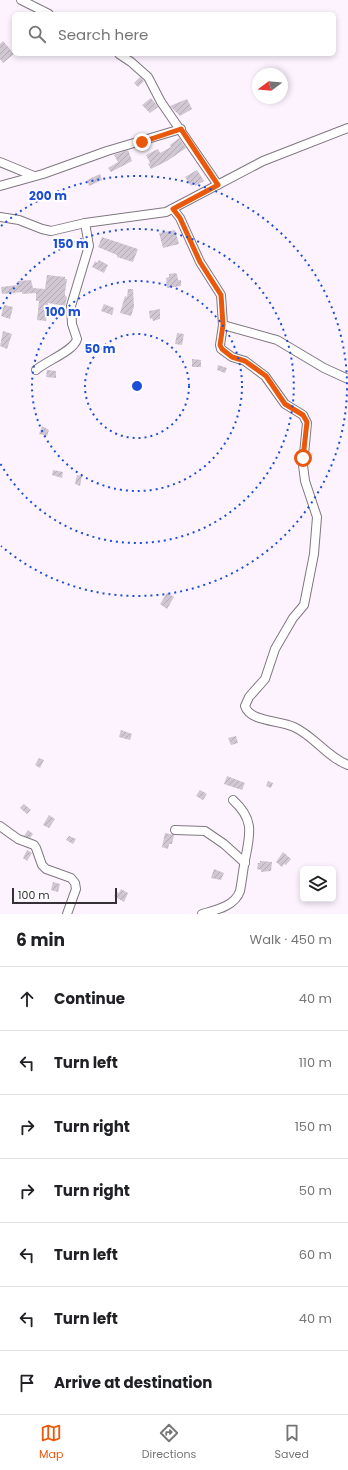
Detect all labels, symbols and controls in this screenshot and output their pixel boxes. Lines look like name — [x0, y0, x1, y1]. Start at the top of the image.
search box — [12, 12, 336, 56]
icon: search — [26, 23, 48, 45]
text: Search here — [58, 24, 148, 45]
north arrow — [252, 68, 288, 104]
route end — [133, 133, 151, 151]
text: 200 m — [29, 187, 67, 204]
text: 150 m — [53, 235, 89, 252]
text: 100 m — [45, 303, 81, 320]
text: 50 m — [85, 340, 116, 357]
centre of rings — [130, 379, 144, 393]
route start — [294, 449, 312, 467]
map controls — [300, 866, 336, 902]
button: layers — [300, 866, 336, 902]
scale bar — [12, 886, 117, 905]
text: 100 m — [18, 887, 50, 903]
text: 6 min — [16, 928, 65, 952]
text: Walk · 450 m — [250, 930, 332, 949]
icon: ahead — [16, 988, 38, 1010]
text: Continue — [54, 988, 125, 1009]
text: 40 m — [299, 989, 332, 1008]
icon: left — [16, 1052, 38, 1074]
text: Turn left — [54, 1052, 118, 1073]
text: 110 m — [299, 1053, 332, 1072]
icon: right — [16, 1116, 38, 1138]
text: Turn right — [54, 1116, 130, 1137]
text: 150 m — [295, 1117, 332, 1136]
icon: right — [16, 1180, 38, 1202]
text: Turn right — [54, 1180, 130, 1201]
text: 50 m — [299, 1181, 332, 1200]
icon: left — [16, 1244, 38, 1266]
text: Turn left — [54, 1244, 118, 1265]
text: 60 m — [299, 1245, 332, 1264]
icon: left — [16, 1308, 38, 1330]
text: Turn left — [54, 1308, 118, 1329]
text: 40 m — [299, 1309, 332, 1328]
icon: arrive — [16, 1372, 38, 1394]
text: Arrive at destination — [54, 1372, 212, 1393]
tab: Map — [39, 1422, 63, 1463]
tab: Directions — [142, 1422, 196, 1463]
tab: Saved — [275, 1422, 309, 1463]

